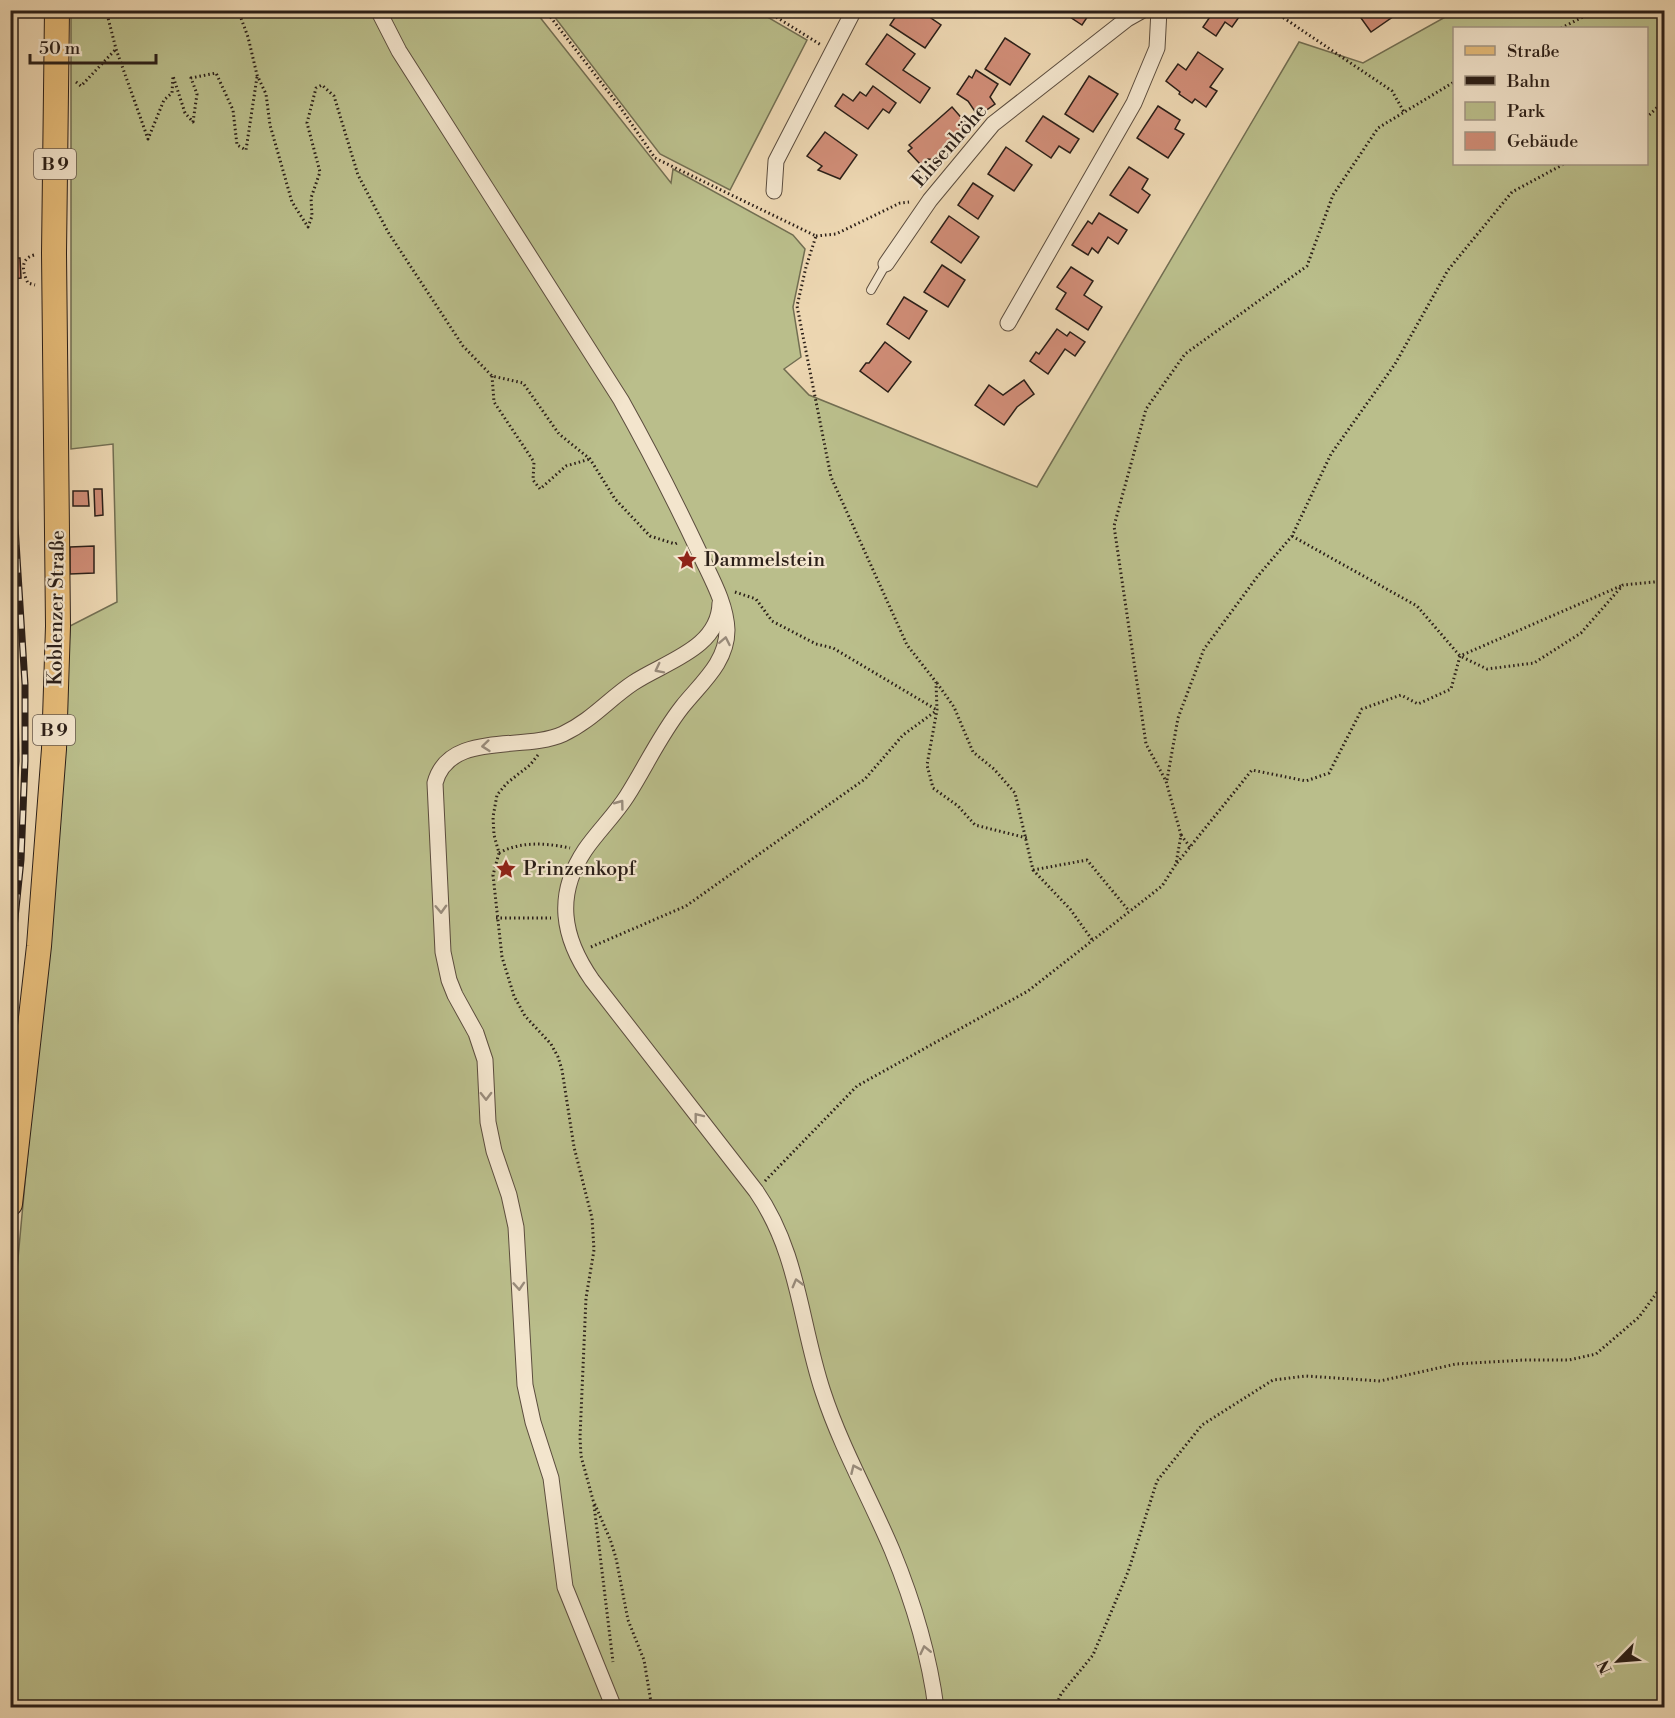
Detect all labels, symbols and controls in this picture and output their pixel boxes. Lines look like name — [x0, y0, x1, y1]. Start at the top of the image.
scale bar — [30, 27, 156, 65]
legend — [1453, 27, 1648, 165]
text: 50 m — [39, 37, 81, 60]
text: Straße — [1507, 40, 1560, 63]
text: Bahn — [1506, 70, 1550, 93]
street label: Elisenhöhe — [907, 99, 993, 193]
text: Park — [1507, 100, 1546, 123]
text: Gebäude — [1507, 130, 1578, 153]
road number: B 9 — [34, 149, 76, 179]
street label: Koblenzer Straße — [43, 530, 71, 686]
place icon: Dammelstein — [675, 548, 699, 572]
place label: Dammelstein — [704, 548, 825, 573]
one-way arrow — [718, 636, 731, 646]
one-way arrow — [654, 662, 665, 673]
road number: B 9 — [33, 715, 75, 745]
one-way arrow — [482, 739, 491, 752]
one-way arrow — [613, 800, 624, 811]
place icon: Prinzenkopf — [494, 857, 518, 881]
place label: Prinzenkopf — [523, 857, 637, 882]
one-way arrow — [434, 905, 447, 914]
one-way arrow — [480, 1091, 492, 1100]
one-way arrow — [695, 1113, 706, 1124]
one-way arrow — [792, 1278, 804, 1289]
one-way arrow — [513, 1282, 526, 1291]
one-way arrow — [850, 1464, 862, 1475]
north arrow — [1588, 1631, 1648, 1691]
one-way arrow — [920, 1645, 933, 1655]
text: N — [1593, 1657, 1617, 1677]

